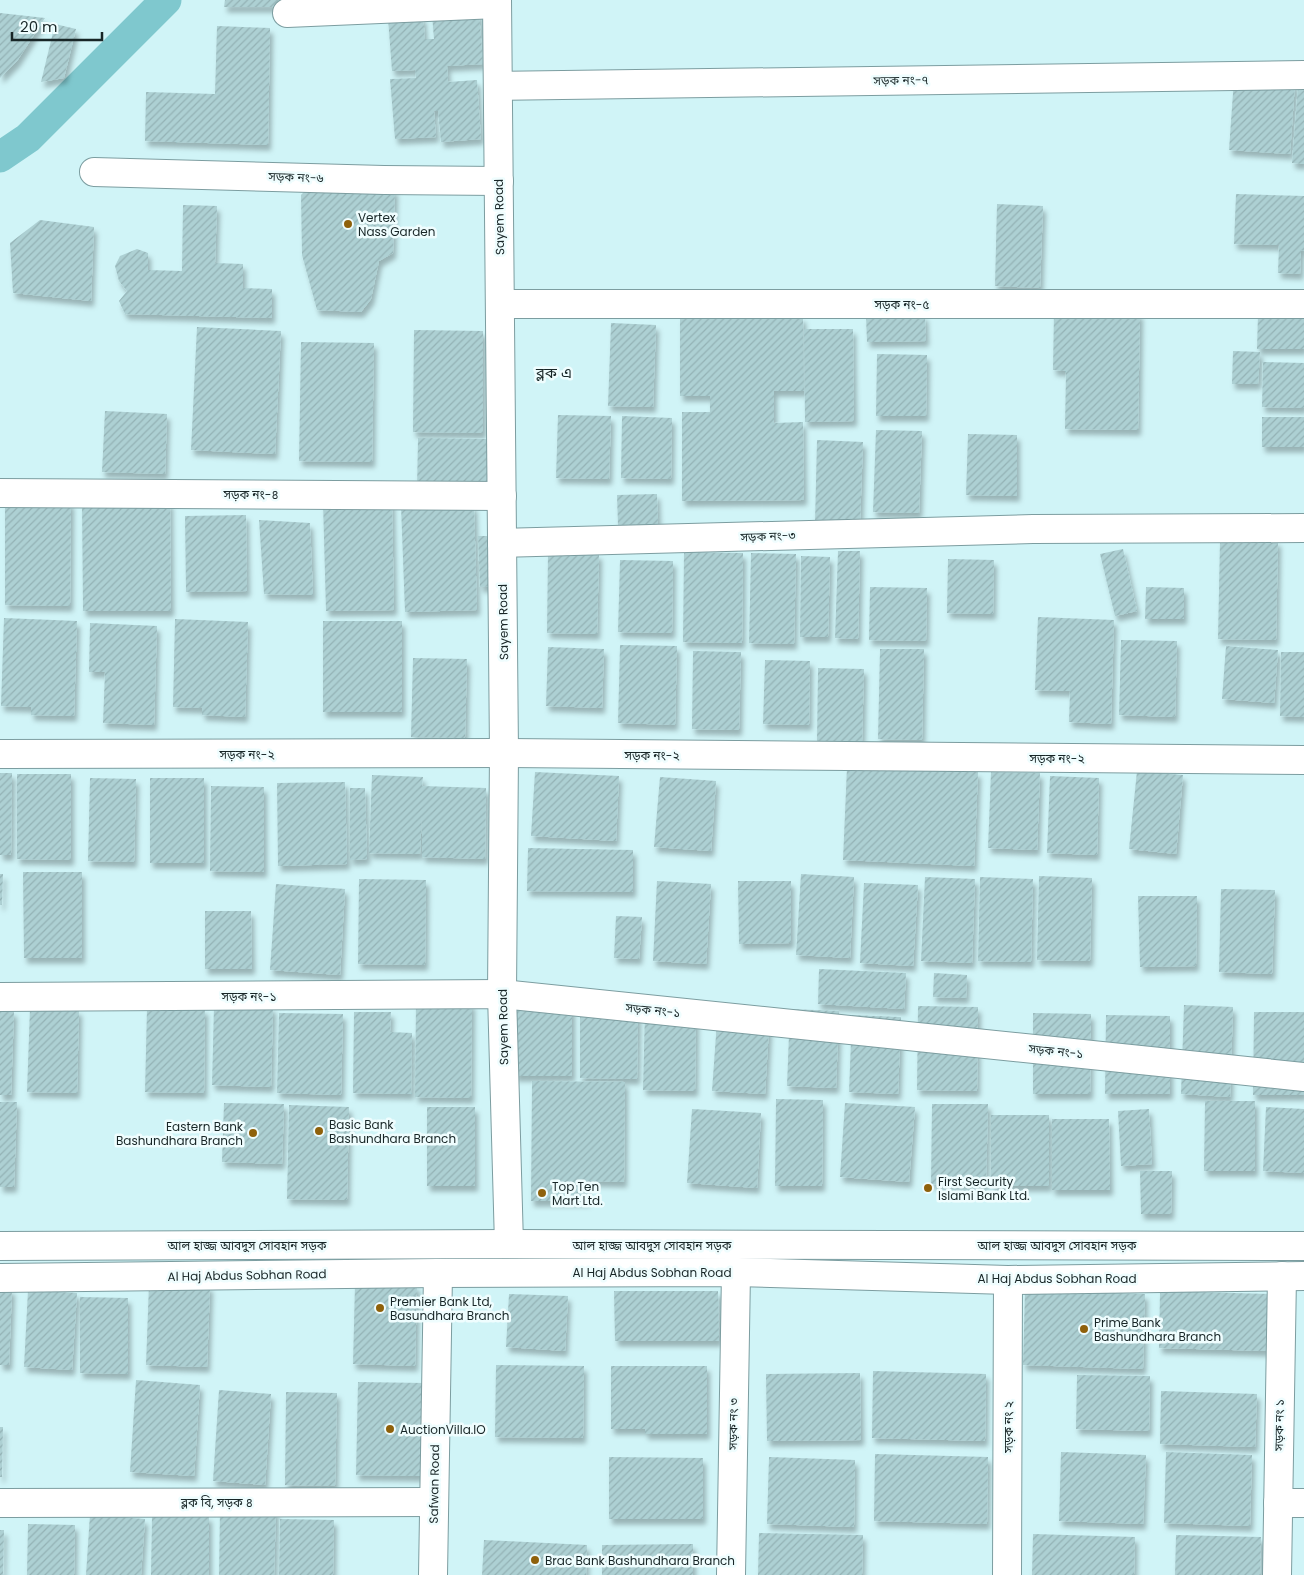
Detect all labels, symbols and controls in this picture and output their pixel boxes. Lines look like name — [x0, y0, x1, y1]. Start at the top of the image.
scale bar — [12, 10, 102, 42]
text: 20 m — [20, 16, 58, 37]
street label: সড়ক নং-৭ — [872, 71, 929, 89]
street label: সড়ক নং-৬ — [267, 168, 324, 186]
street label: Sayem Road — [490, 179, 508, 255]
place label: Vertex Nass Garden — [358, 209, 435, 240]
marker: Vertex Nass Garden — [342, 218, 354, 230]
street label: সড়ক নং-৫ — [873, 296, 930, 313]
district label: ব্লক এ — [535, 362, 572, 383]
street label: সড়ক নং-৪ — [222, 486, 279, 503]
street label: সড়ক নং-৩ — [739, 527, 796, 545]
street label: Sayem Road — [494, 584, 512, 660]
street label: সড়ক নং-২ — [218, 746, 275, 763]
street label: সড়ক নং-২ — [623, 747, 680, 764]
street label: সড়ক নং-২ — [1028, 750, 1085, 767]
street label: সড়ক নং-১ — [220, 988, 277, 1005]
street label: Sayem Road — [494, 989, 512, 1065]
street label: সড়ক নং-১ — [624, 999, 681, 1021]
street label: সড়ক নং-১ — [1027, 1040, 1084, 1062]
place label: Basic Bank Bashundhara Branch — [329, 1116, 456, 1147]
place label: Eastern Bank Bashundhara Branch — [116, 1118, 244, 1149]
marker: Basic Bank Bashundhara Branch — [313, 1125, 325, 1137]
marker: Eastern Bank Bashundhara Branch — [247, 1127, 259, 1139]
place label: First Security Islami Bank Ltd. — [938, 1173, 1030, 1204]
place label: Top Ten Mart Ltd. — [552, 1178, 603, 1209]
marker: First Security Islami Bank Ltd. — [922, 1182, 934, 1194]
marker: Top Ten Mart Ltd. — [536, 1187, 548, 1199]
street label: আল হাজ্জ আবদুস সোবহান সড়ক — [167, 1237, 327, 1254]
street label: আল হাজ্জ আবদুস সোবহান সড়ক — [572, 1237, 732, 1254]
street label: আল হাজ্জ আবদুস সোবহান সড়ক — [977, 1237, 1137, 1254]
street label: Al Haj Abdus Sobhan Road — [572, 1264, 732, 1281]
street label: Al Haj Abdus Sobhan Road — [167, 1265, 327, 1285]
street label: Al Haj Abdus Sobhan Road — [977, 1270, 1137, 1287]
place label: Premier Bank Ltd, Basundhara Branch — [390, 1293, 509, 1324]
marker: Premier Bank Ltd, Basundhara Branch — [374, 1302, 386, 1314]
place label: Prime Bank Bashundhara Branch — [1094, 1314, 1221, 1345]
marker: Prime Bank Bashundhara Branch — [1078, 1323, 1090, 1335]
street label: সড়ক নং ৩ — [724, 1398, 742, 1451]
street label: সড়ক নং ১ — [1270, 1399, 1288, 1452]
street label: সড়ক নং ২ — [1000, 1401, 1017, 1454]
place label: AuctionVilla.IO — [400, 1421, 486, 1438]
marker: AuctionVilla.IO — [384, 1423, 396, 1435]
street label: Safwan Road — [425, 1444, 443, 1524]
street label: ব্লক বি, সড়ক ৪ — [180, 1494, 253, 1511]
place label: Brac Bank Bashundhara Branch — [545, 1552, 735, 1569]
marker: Brac Bank Bashundhara Branch — [529, 1554, 541, 1566]

